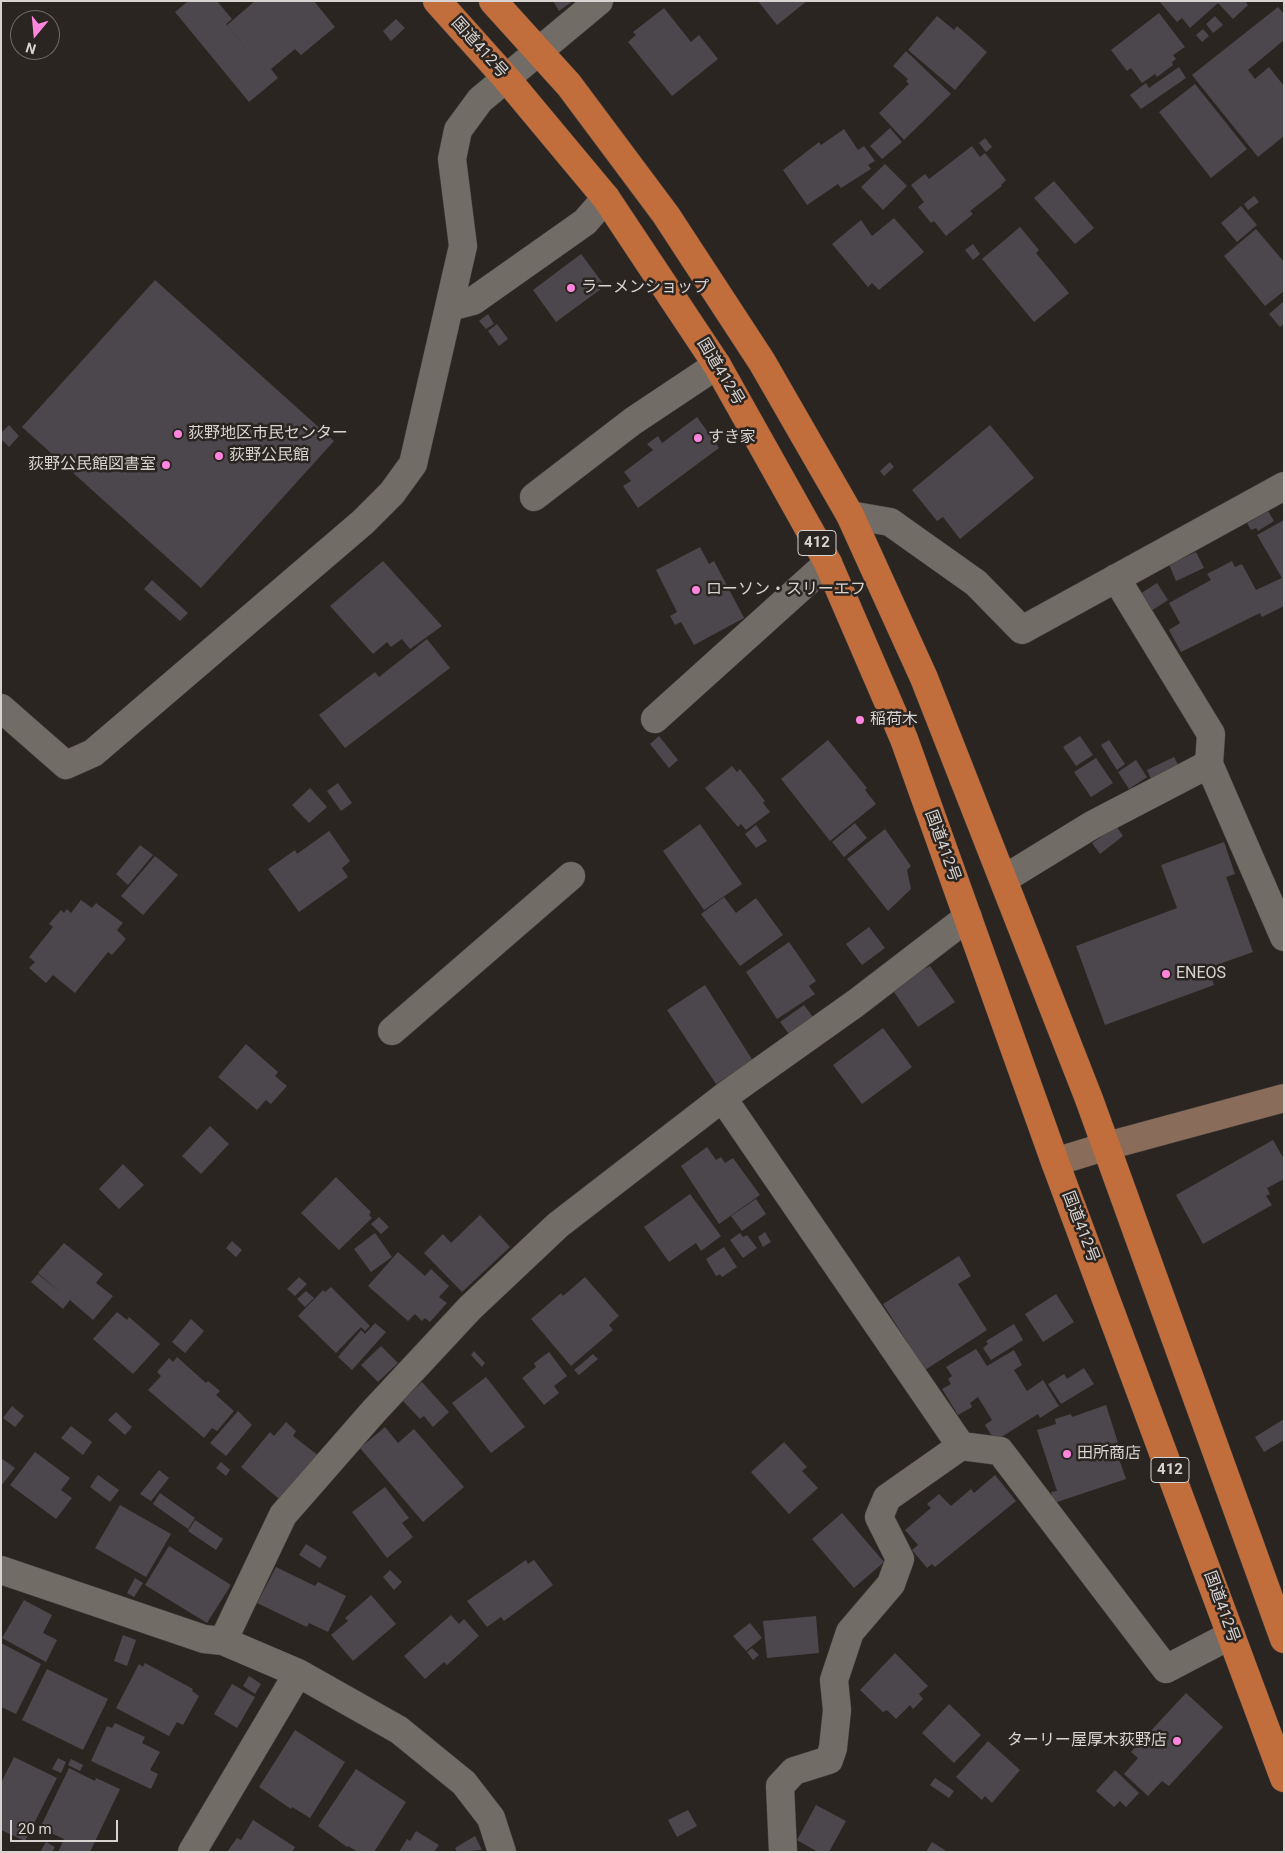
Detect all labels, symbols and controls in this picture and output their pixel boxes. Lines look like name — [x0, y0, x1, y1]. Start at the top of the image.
north arrow — [10, 10, 60, 60]
street label: 国道412号 — [447, 14, 511, 82]
text: N — [24, 39, 38, 57]
place label: ラーメンショップ — [581, 278, 709, 298]
marker: ラーメンショップ — [565, 282, 577, 294]
street label: 国道412号 — [692, 335, 748, 409]
place label: 荻野地区市民センター — [188, 424, 348, 444]
marker: 荻野地区市民センター — [172, 428, 184, 440]
place label: すき家 — [708, 428, 756, 448]
marker: すき家 — [692, 432, 704, 444]
place label: 荻野公民館 — [229, 446, 309, 466]
marker: 荻野公民館 — [213, 450, 225, 462]
place label: 荻野公民館図書室 — [28, 455, 156, 475]
marker: 荻野公民館図書室 — [160, 459, 172, 471]
road number: 412 — [798, 530, 836, 556]
place label: ローソン・スリーエフ — [706, 580, 866, 600]
marker: ローソン・スリーエフ — [690, 584, 702, 596]
place label: 稲荷木 — [870, 710, 918, 730]
marker: 稲荷木 — [854, 714, 866, 726]
street label: 国道412号 — [920, 807, 964, 885]
place label: ENEOS — [1176, 964, 1226, 984]
marker: ENEOS — [1160, 968, 1172, 980]
street label: 国道412号 — [1058, 1189, 1102, 1265]
place label: 田所商店 — [1077, 1444, 1141, 1464]
marker: 田所商店 — [1061, 1448, 1073, 1460]
road number: 412 — [1151, 1458, 1189, 1482]
street label: 国道412号 — [1199, 1568, 1243, 1646]
place label: ターリー屋厚木荻野店 — [1007, 1731, 1167, 1751]
marker: ターリー屋厚木荻野店 — [1171, 1735, 1183, 1747]
scale bar — [12, 1810, 120, 1842]
text: 20 m — [18, 1820, 52, 1838]

